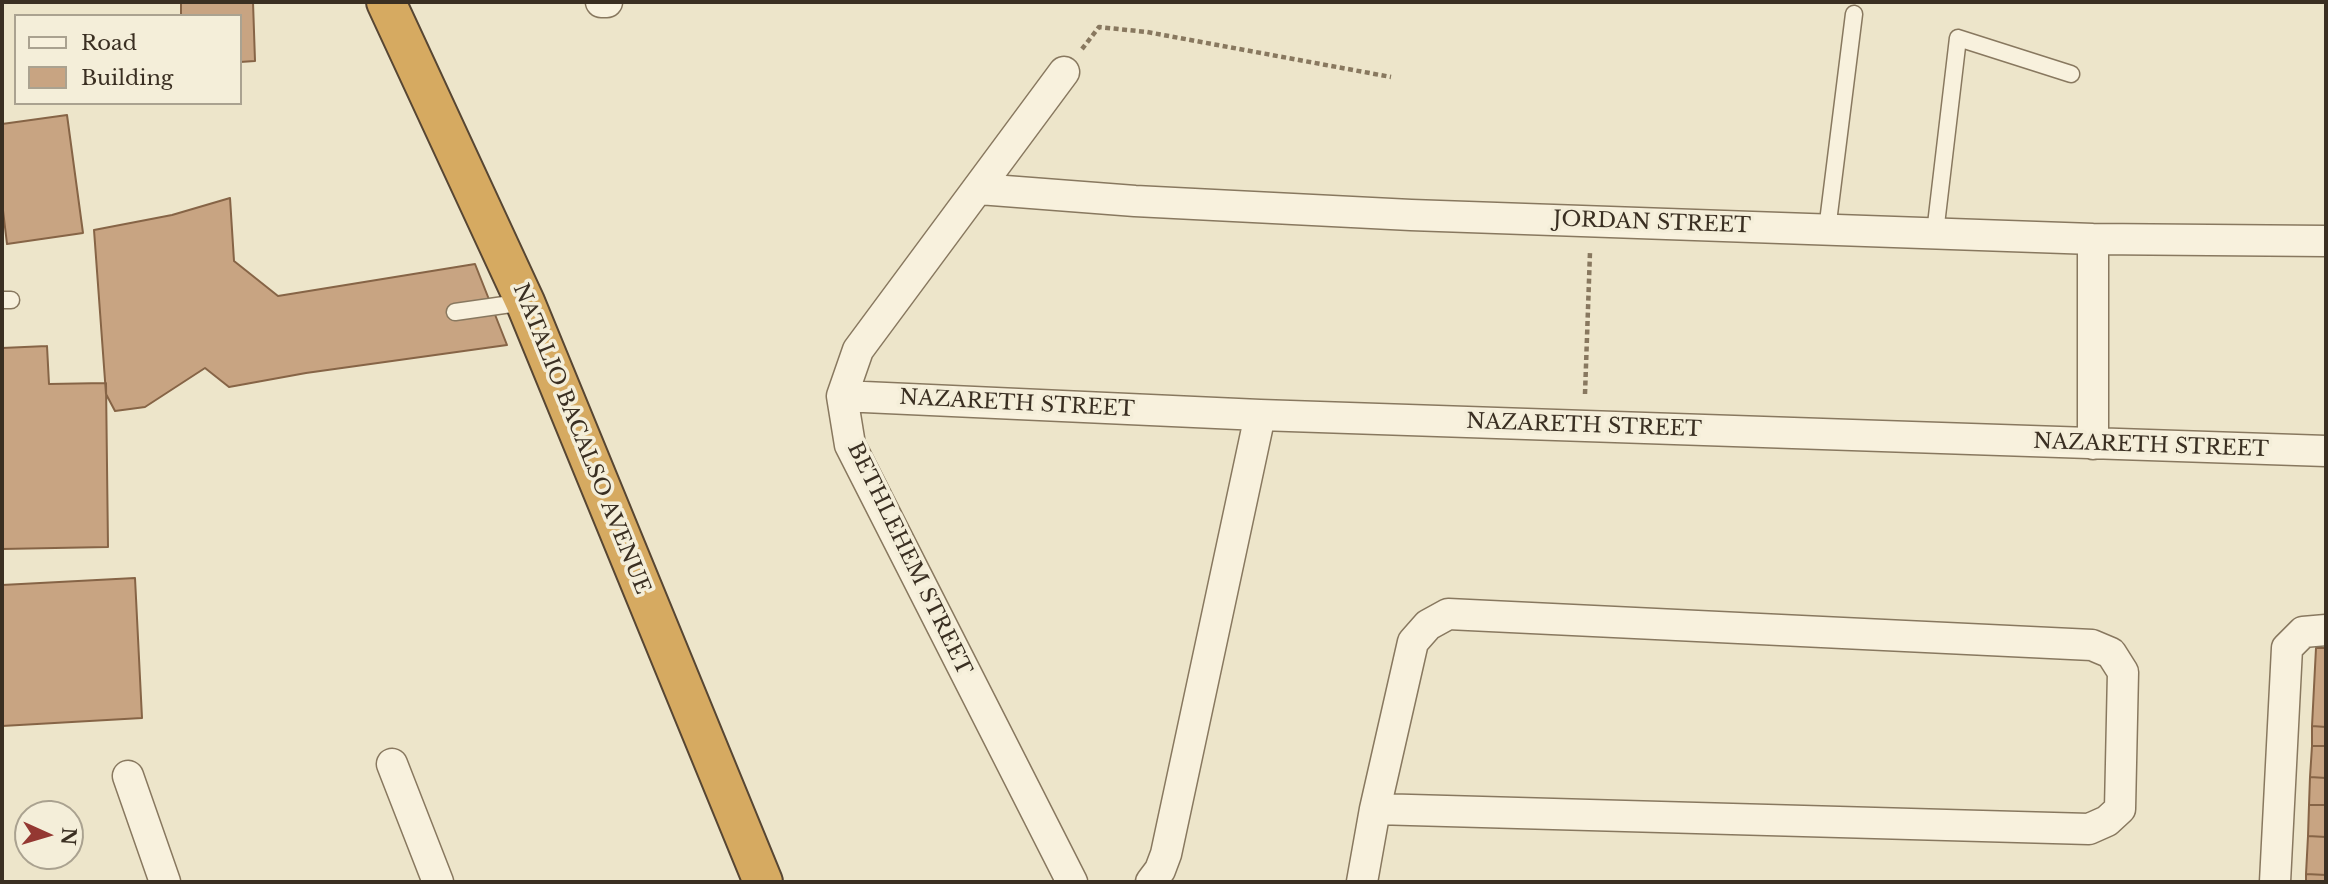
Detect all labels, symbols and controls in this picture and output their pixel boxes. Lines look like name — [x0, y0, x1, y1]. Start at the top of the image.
legend — [14, 14, 242, 105]
text: Road — [81, 30, 137, 56]
text: Building — [81, 65, 173, 91]
street label: JORDAN STREET — [1553, 207, 1751, 239]
street label: NATALIO BACALSO AVENUE — [507, 280, 655, 598]
street label: NAZARETH STREET — [899, 385, 1135, 423]
street label: NAZARETH STREET — [1466, 409, 1702, 443]
street label: NAZARETH STREET — [2033, 429, 2269, 463]
street label: BETHLEHEM STREET — [842, 439, 976, 679]
north arrow — [14, 800, 84, 870]
text: N — [56, 827, 81, 846]

